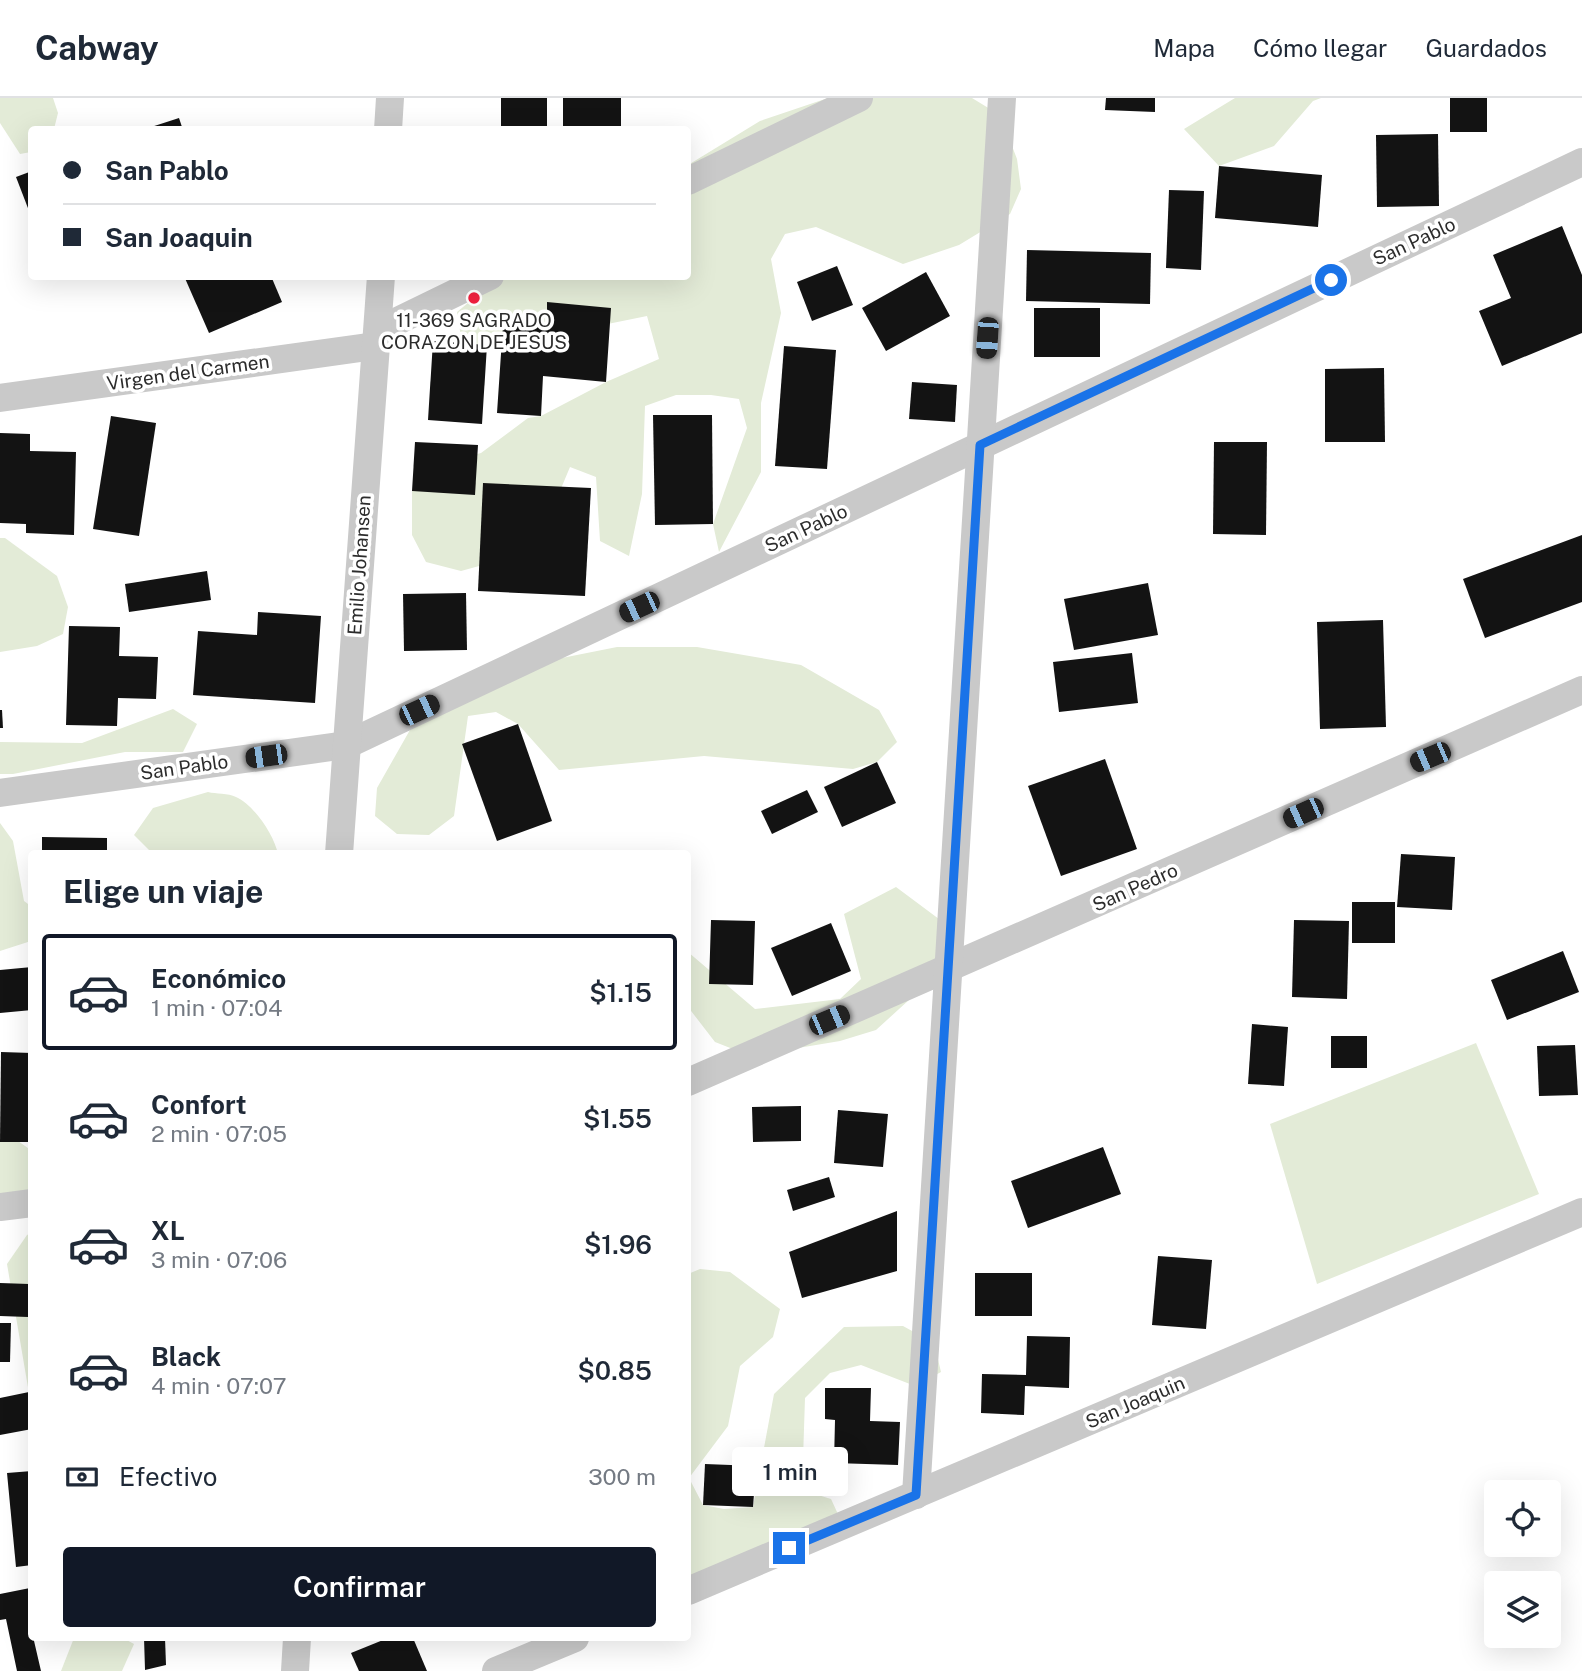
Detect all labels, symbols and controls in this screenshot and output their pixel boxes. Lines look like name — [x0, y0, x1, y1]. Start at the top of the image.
text: Cabway — [35, 29, 159, 67]
text: Mapa — [1153, 34, 1215, 62]
text: Cómo llegar — [1253, 34, 1387, 62]
text: Guardados — [1425, 34, 1547, 62]
text: San Pablo — [105, 155, 229, 186]
street label: San Pablo — [1369, 212, 1459, 270]
text: San Joaquin — [105, 222, 253, 253]
route start — [1315, 264, 1347, 296]
marker: 11-369 SAGRADO CORAZON DE JESUS — [466, 290, 482, 306]
place label: 11-369 SAGRADO CORAZON DE JESUS — [381, 309, 567, 353]
car — [976, 316, 999, 360]
street label: Virgen del Carmen — [105, 350, 271, 394]
street label: Emilio Johansen — [343, 494, 375, 636]
street label: San Pablo — [761, 499, 851, 557]
car — [616, 589, 663, 625]
car — [396, 692, 443, 728]
car — [1407, 739, 1454, 775]
car — [244, 743, 289, 769]
street label: San Pablo — [139, 750, 229, 784]
car — [1280, 795, 1327, 831]
street label: San Pedro — [1089, 858, 1181, 916]
text: Elige un viaje — [63, 873, 263, 910]
icon: car — [67, 961, 130, 1024]
text: Económico — [151, 963, 286, 994]
text: $1.15 — [589, 977, 652, 1008]
text: 1 min · 07:04 — [151, 994, 282, 1021]
car — [806, 1002, 853, 1038]
icon: car — [67, 1087, 130, 1150]
text: Confort — [151, 1089, 247, 1120]
text: $1.55 — [583, 1103, 652, 1134]
text: 2 min · 07:05 — [151, 1120, 287, 1147]
icon: car — [67, 1213, 130, 1276]
text: XL — [151, 1215, 185, 1246]
text: $1.96 — [584, 1229, 652, 1260]
text: 3 min · 07:06 — [151, 1246, 287, 1273]
icon: car — [67, 1339, 130, 1402]
text: Black — [151, 1341, 221, 1372]
text: $0.85 — [577, 1355, 652, 1386]
street label: San Joaquin — [1082, 1371, 1188, 1433]
text: 4 min · 07:07 — [151, 1372, 286, 1399]
callout: 1 min — [731, 1446, 847, 1496]
icon: cash — [63, 1458, 101, 1496]
text: 1 min — [763, 1458, 817, 1485]
text: Efectivo — [119, 1461, 217, 1492]
text: 300 m — [588, 1463, 656, 1490]
map controls — [1484, 1480, 1561, 1648]
button: locate — [1484, 1480, 1561, 1557]
route end — [773, 1532, 805, 1564]
button: Confirmar — [63, 1547, 656, 1627]
button: layers — [1484, 1571, 1561, 1648]

